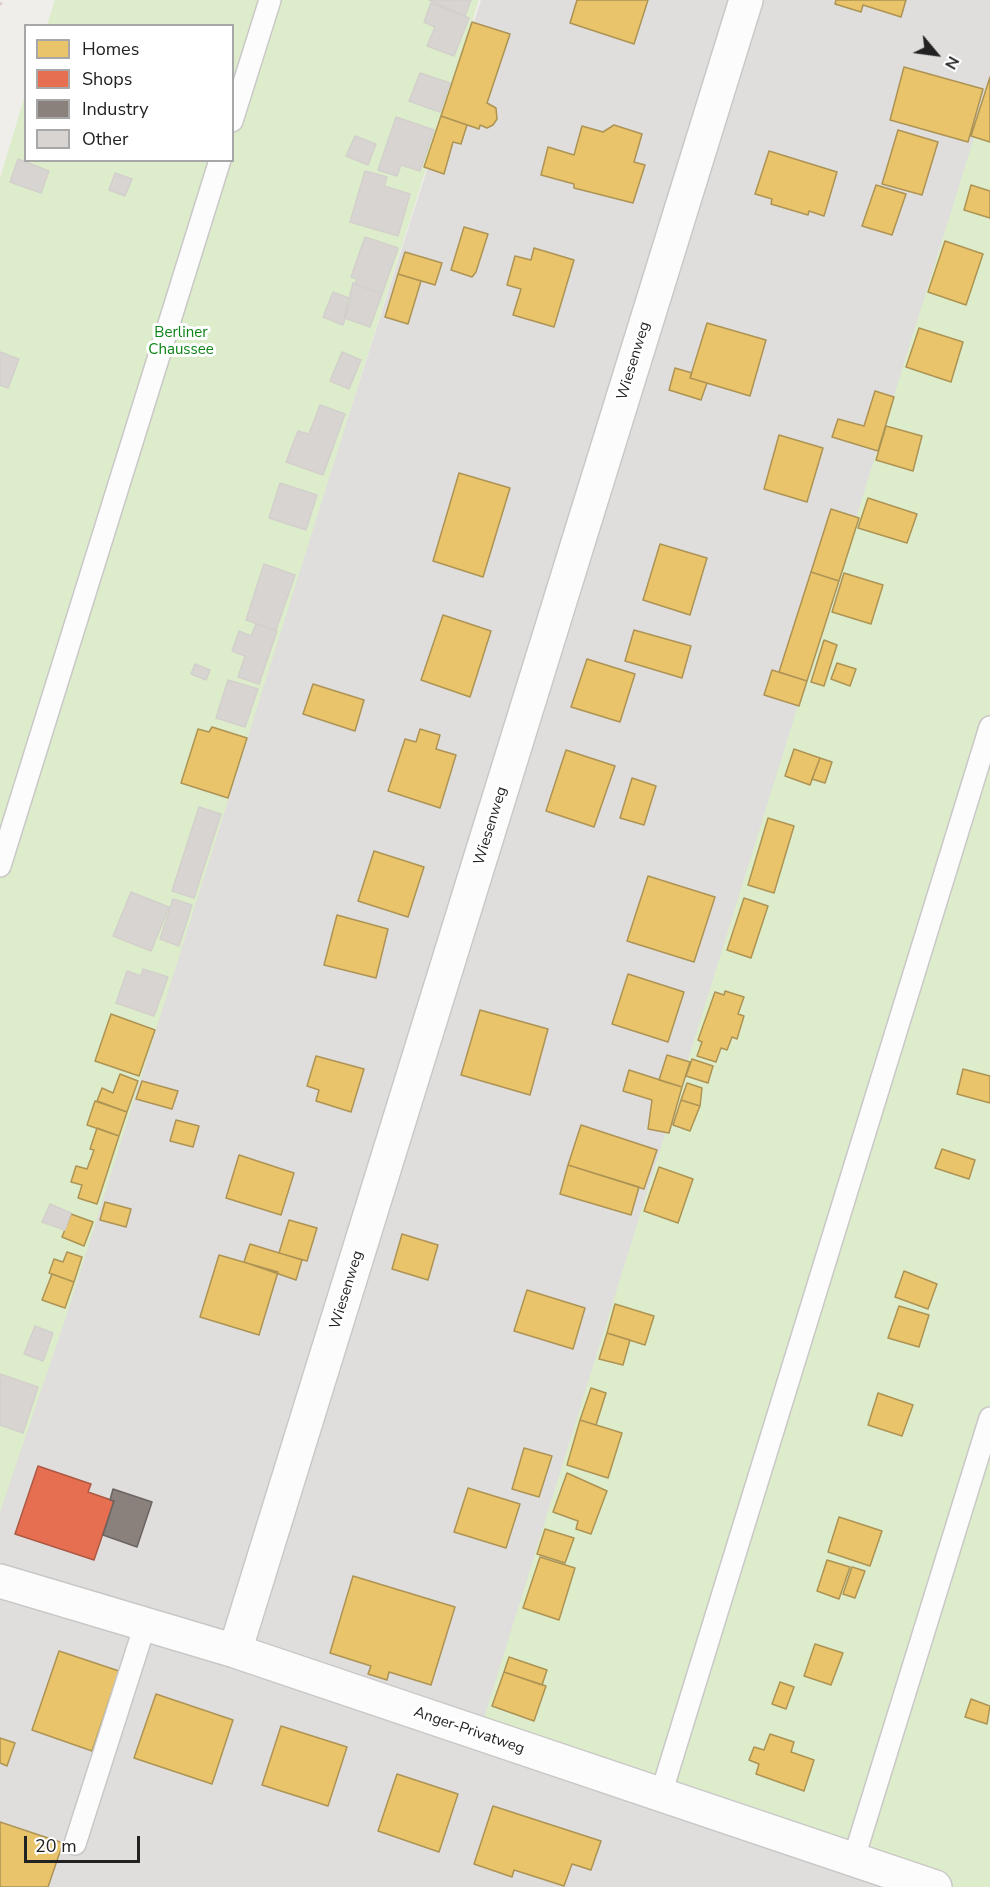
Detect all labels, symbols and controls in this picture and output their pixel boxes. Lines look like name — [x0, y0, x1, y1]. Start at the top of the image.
legend — [24, 24, 234, 162]
north arrow — [906, 24, 966, 84]
text: Homes — [82, 37, 139, 61]
text: N — [939, 52, 964, 73]
text: Shops — [82, 67, 132, 91]
text: Industry — [82, 97, 149, 121]
text: Other — [82, 127, 128, 151]
street label: Wiesenweg — [614, 320, 654, 402]
park label: Berliner Chaussee — [148, 324, 214, 359]
street label: Wiesenweg — [471, 785, 511, 867]
street label: Wiesenweg — [327, 1249, 367, 1331]
street label: Anger-Privatweg — [411, 1704, 527, 1758]
scale bar — [27, 1824, 142, 1862]
text: 20 m — [35, 1834, 77, 1858]

